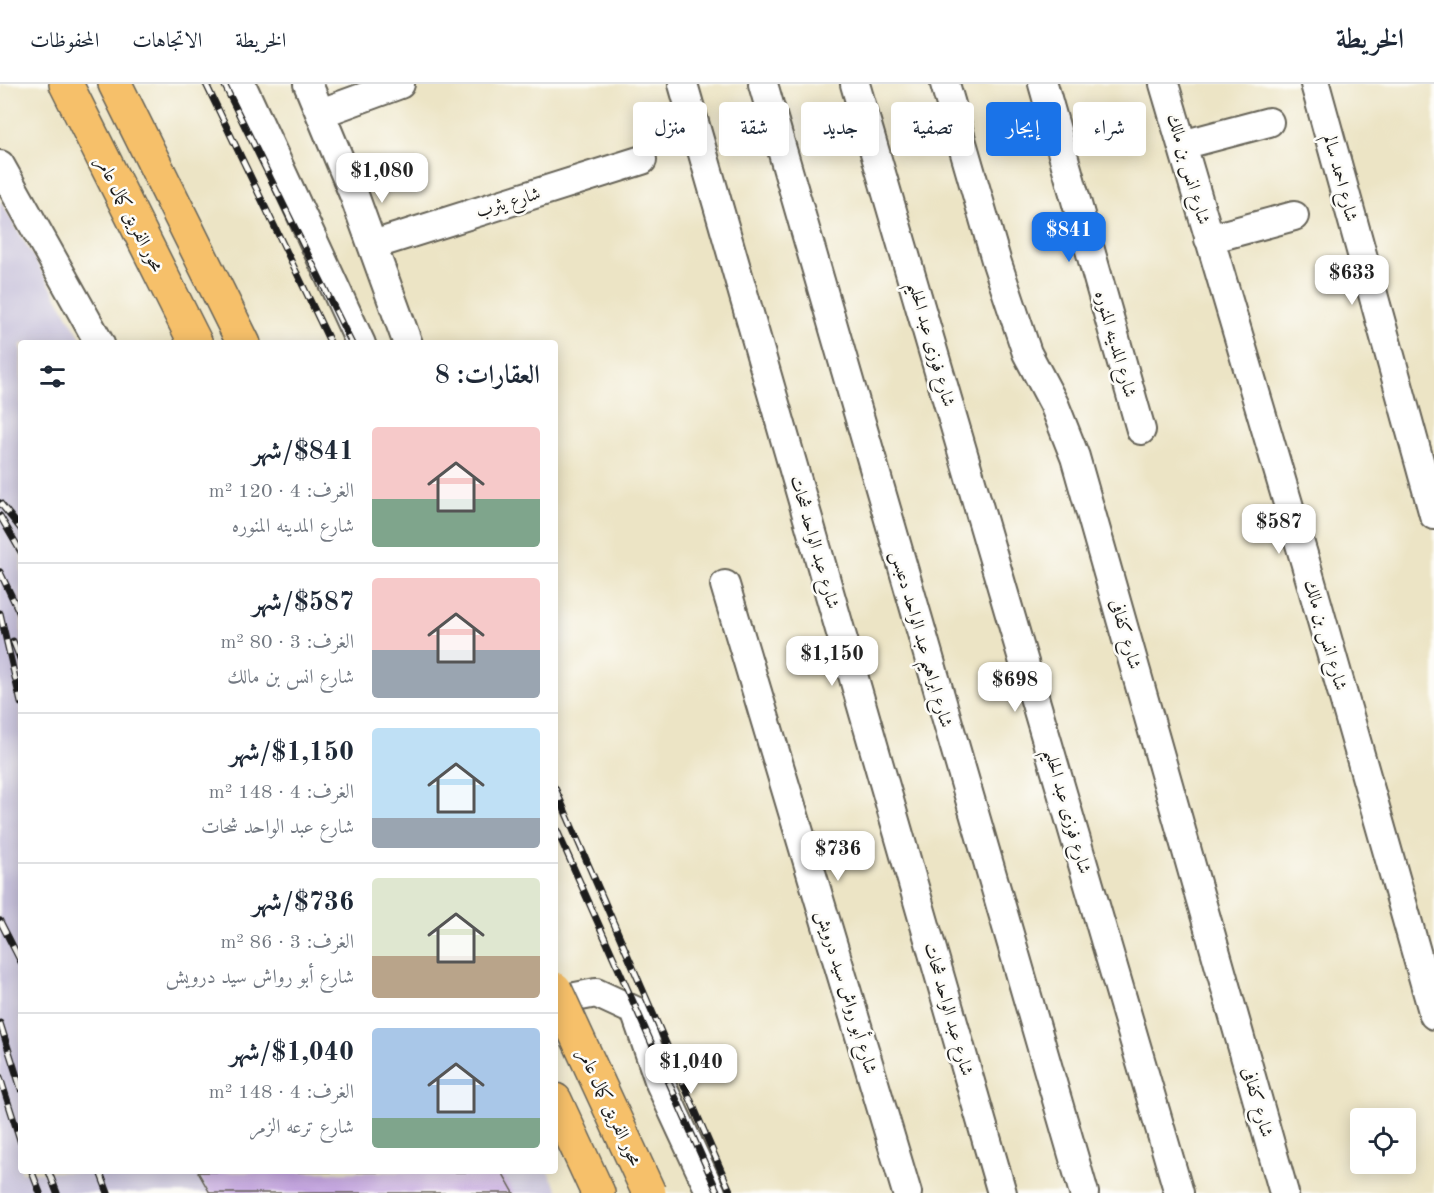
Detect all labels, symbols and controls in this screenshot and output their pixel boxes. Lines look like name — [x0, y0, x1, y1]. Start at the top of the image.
text: الخريطة — [1336, 27, 1404, 55]
text: المحفوظات — [30, 31, 99, 52]
text: الاتجاهات — [132, 31, 202, 52]
text: الخريطة — [235, 31, 286, 52]
chip: منزل — [633, 102, 707, 156]
chip: شقة — [719, 102, 789, 156]
chip: جديد — [801, 102, 879, 156]
chip: تصفية — [891, 102, 974, 156]
chip: إيجار — [986, 102, 1061, 156]
chip: شراء — [1073, 102, 1146, 156]
street label: شارع انس بن مالك — [1159, 112, 1212, 228]
street label: شارع احمد سالم — [1314, 133, 1360, 225]
street label: محور الفريق كمال عامر — [90, 153, 167, 277]
pin: $1,080 — [333, 153, 431, 204]
text: $1,080 — [350, 162, 414, 182]
street label: شارع يثرب — [474, 185, 544, 226]
pin: $841 — [1033, 212, 1105, 263]
text: $841 — [1046, 221, 1092, 241]
pin: $633 — [1316, 255, 1388, 306]
text: $633 — [1329, 264, 1375, 284]
street label: شارع فوزى عبد الحليم — [897, 280, 957, 411]
street label: شارع المدينه المنوره — [1086, 289, 1139, 401]
icon: filters — [36, 360, 69, 393]
text: العقارات: 8 — [435, 363, 540, 389]
text: $841/شهر — [252, 439, 354, 465]
icon: home — [420, 451, 492, 523]
street label: شارع عبد الواحد شحات — [782, 474, 842, 612]
text: الغرف: 4 · 120 m² — [209, 482, 354, 502]
pin: $587 — [1243, 504, 1315, 555]
text: $587 — [1256, 513, 1302, 533]
text: شارع المدينه المنوره — [232, 517, 354, 537]
street label: شارع ابراهيم عبد الواحد دعبس — [879, 549, 955, 732]
street label: شارع انس بن مالك — [1296, 578, 1349, 694]
text: $587/شهر — [252, 590, 354, 616]
street label: شارع كفافى — [1102, 597, 1144, 673]
icon: home — [420, 602, 492, 674]
text: الغرف: 3 · 80 m² — [220, 633, 354, 653]
pin: $1,150 — [783, 636, 881, 687]
text: $1,150 — [800, 645, 864, 665]
pin: $698 — [979, 662, 1051, 713]
text: شارع انس بن مالك — [227, 668, 354, 688]
text: $698 — [992, 671, 1038, 691]
text: $1,150/شهر — [230, 740, 354, 766]
street label: شارع فوزى عبد الحليم — [1033, 747, 1093, 878]
icon: home — [420, 752, 492, 824]
text: الغرف: 4 · 148 m² — [209, 783, 354, 803]
text: شارع عبد الواحد شحات — [201, 818, 354, 838]
pin: $736 — [802, 831, 874, 882]
text: $736 — [815, 840, 861, 860]
text: $736/شهر — [252, 890, 354, 916]
icon: home — [420, 902, 492, 974]
street label: شارع أبو رواش سيد درويش — [808, 907, 884, 1078]
text: الغرف: 3 · 86 m² — [220, 933, 354, 953]
street label: شارع عبد الواحد شحات — [916, 941, 976, 1079]
text: شارع أبو رواش سيد درويش — [165, 968, 354, 988]
text: $1,040/شهر — [230, 1040, 354, 1066]
pin: $1,040 — [642, 1044, 740, 1095]
street label: محور الفريق كمال عامر — [571, 1046, 645, 1170]
icon: home — [420, 1052, 492, 1124]
text: $1,040 — [659, 1053, 723, 1073]
street label: شارع كفافى — [1234, 1065, 1276, 1141]
text: الغرف: 4 · 148 m² — [209, 1083, 354, 1103]
map controls — [1350, 1108, 1416, 1174]
button: locate — [1350, 1108, 1416, 1174]
text: شارع ترعه الزمر — [250, 1118, 354, 1138]

